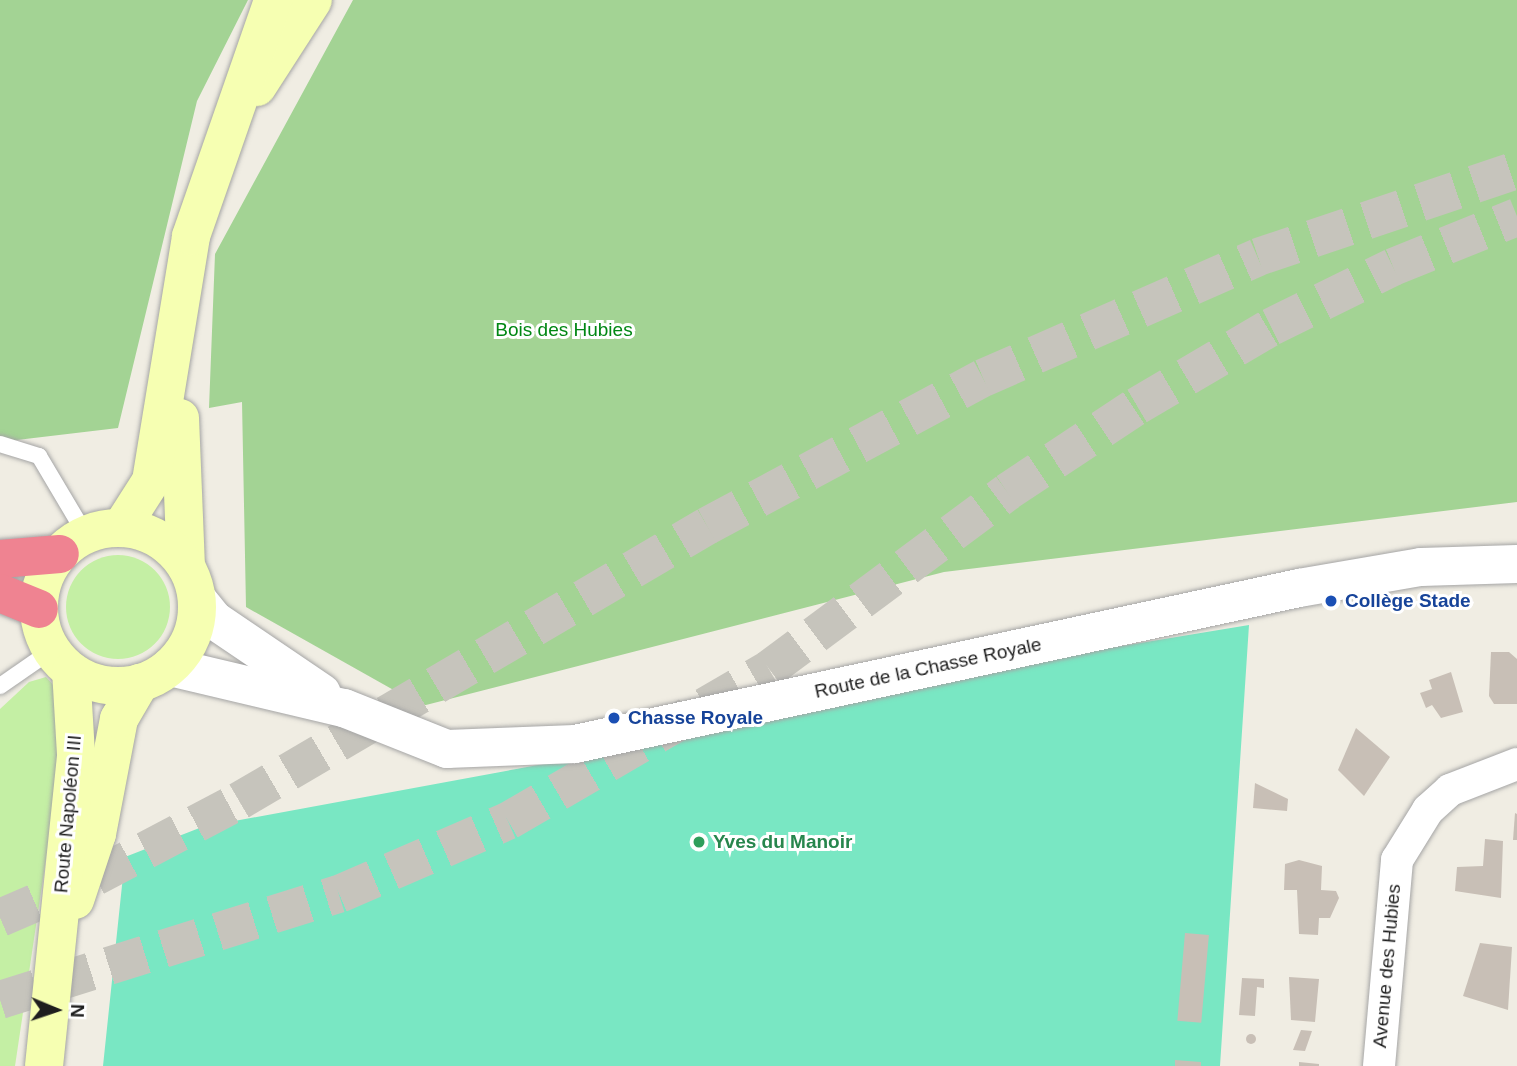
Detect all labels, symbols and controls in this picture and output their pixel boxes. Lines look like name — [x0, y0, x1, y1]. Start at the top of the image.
park label: Bois des Hubies — [495, 319, 633, 341]
place label: Collège Stade — [1345, 590, 1471, 612]
marker: Collège Stade — [1323, 593, 1339, 609]
street label: Route de la Chasse Royale — [813, 633, 1043, 703]
place label: Chasse Royale — [628, 707, 763, 729]
marker: Chasse Royale — [606, 710, 622, 726]
street label: Route Napoléon III — [50, 734, 86, 894]
place label: Yves du Manoir — [713, 831, 852, 853]
marker: Yves du Manoir — [691, 834, 707, 850]
street label: Avenue des Hubies — [1368, 883, 1406, 1049]
north arrow — [21, 975, 91, 1045]
text: N — [67, 1004, 88, 1018]

